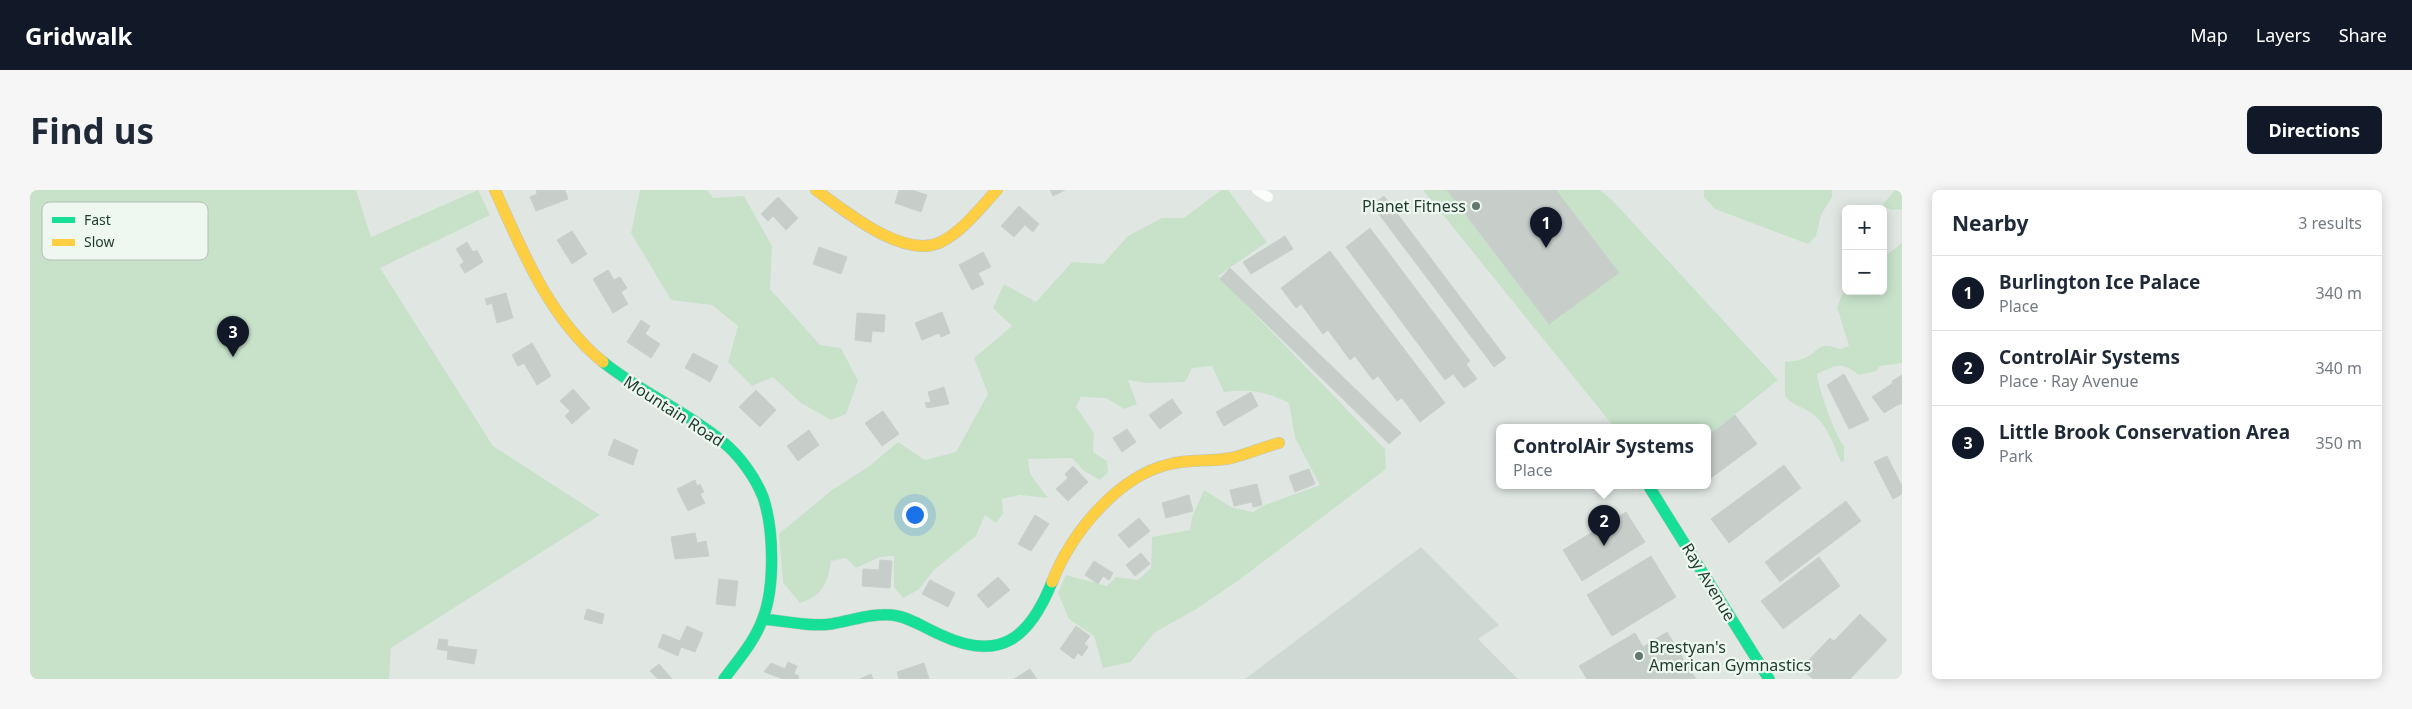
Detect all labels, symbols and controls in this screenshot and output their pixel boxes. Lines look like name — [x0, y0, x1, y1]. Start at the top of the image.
text: Gridwalk — [25, 19, 132, 52]
text: Map — [2190, 23, 2228, 47]
text: Layers — [2256, 23, 2311, 47]
text: Share — [2339, 23, 2387, 47]
button: Directions — [2247, 106, 2382, 154]
text: Find us — [30, 107, 154, 154]
place label: Planet Fitness — [1362, 195, 1466, 217]
marker: Planet Fitness — [1470, 200, 1482, 212]
legend — [42, 202, 208, 260]
map controls — [1842, 205, 1887, 295]
button: + — [1842, 205, 1887, 250]
pin: 1 — [1530, 207, 1562, 248]
text: Nearby — [1952, 209, 2028, 237]
text: Fast — [84, 210, 111, 229]
text: 3 results — [2298, 212, 2362, 234]
text: Slow — [84, 232, 115, 251]
button: − — [1842, 250, 1887, 295]
text: Burlington Ice Palace — [1999, 269, 2200, 295]
text: 1 — [1963, 282, 1973, 304]
text: 340 m — [2315, 282, 2362, 304]
text: Place — [1999, 295, 2039, 317]
pin: 3 — [217, 316, 249, 357]
text: ControlAir Systems — [1999, 344, 2180, 370]
text: 2 — [1963, 357, 1973, 379]
text: 340 m — [2315, 357, 2362, 379]
street label: Mountain Road — [620, 370, 728, 452]
text: Place · Ray Avenue — [1999, 370, 2139, 392]
text: Little Brook Conservation Area — [1999, 419, 2290, 445]
popup — [1496, 424, 1711, 489]
text: 3 — [1963, 432, 1973, 454]
text: 350 m — [2315, 432, 2362, 454]
text: ControlAir Systems — [1513, 433, 1694, 459]
text: Park — [1999, 445, 2033, 467]
text: Place — [1513, 459, 1552, 481]
your location — [902, 502, 928, 528]
pin: 2 — [1588, 505, 1620, 546]
street label: Ray Avenue — [1677, 539, 1741, 625]
place label: Brestyan's American Gymnastics — [1649, 636, 1811, 676]
marker: Brestyan's American Gymnastics — [1633, 650, 1645, 662]

